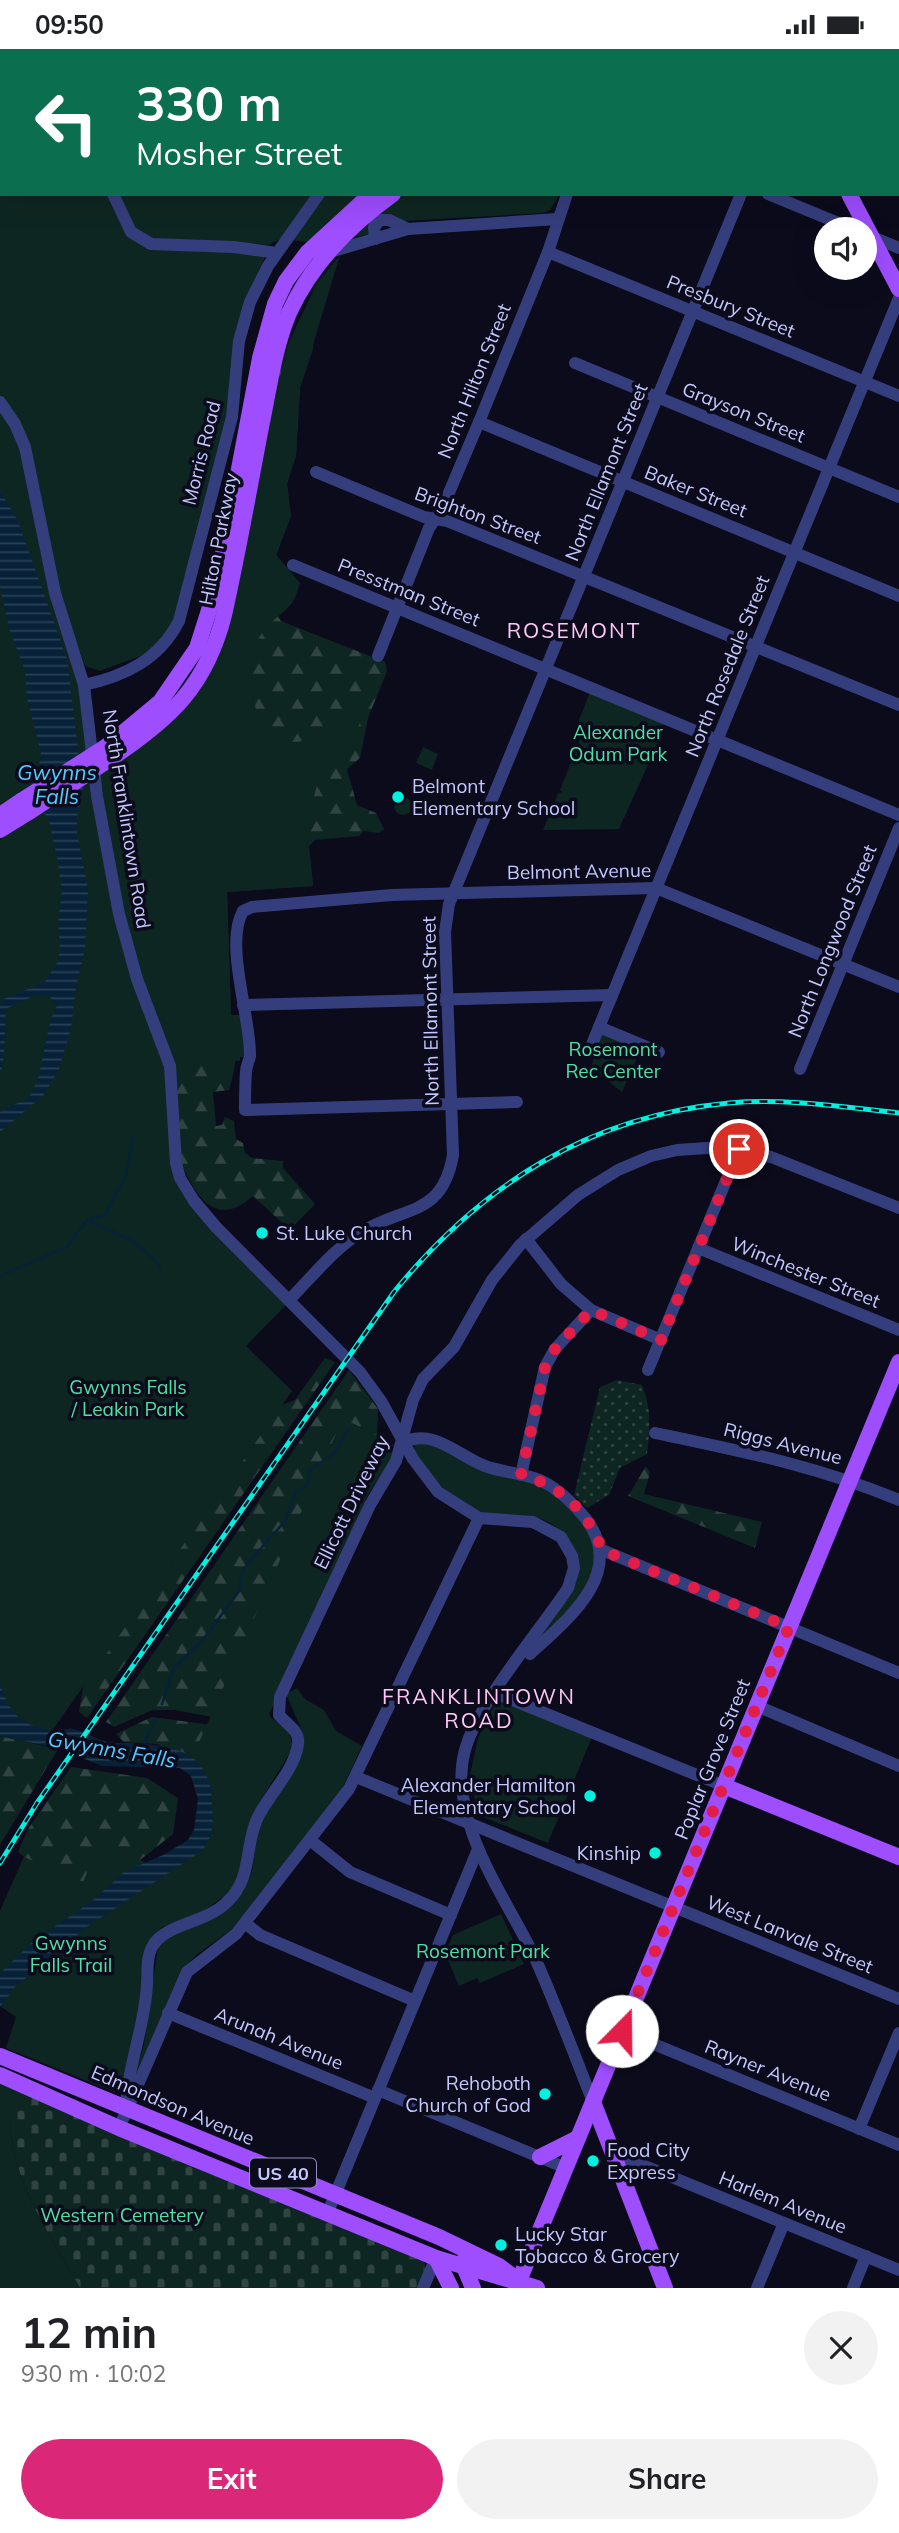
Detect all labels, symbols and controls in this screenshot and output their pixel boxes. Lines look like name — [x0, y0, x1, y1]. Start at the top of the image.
text: 09:50 — [35, 8, 104, 41]
text: 330 m — [136, 72, 282, 133]
icon: left — [21, 77, 112, 168]
text: Mosher Street — [136, 133, 342, 173]
map controls — [814, 217, 877, 280]
button: sound — [814, 217, 877, 280]
street label: Presbury Street — [663, 269, 799, 343]
street label: North Hilton Street — [432, 300, 516, 462]
street label: Grayson Street — [679, 376, 809, 448]
street label: North Ellamont Street — [559, 379, 653, 564]
street label: Morris Road — [176, 398, 226, 508]
street label: Baker Street — [641, 460, 751, 523]
street label: Hilton Parkway — [193, 471, 243, 607]
street label: Brighton Street — [411, 481, 545, 549]
street label: Presstman Street — [334, 553, 484, 632]
street label: North Rosedale Street — [680, 571, 775, 760]
district label: ROSEMONT — [507, 617, 641, 643]
street label: North Franklintown Road — [98, 708, 156, 930]
park label: Alexander Odum Park — [569, 720, 668, 766]
water label: Gwynns Falls — [17, 759, 97, 809]
place label: Belmont Elementary School — [412, 774, 575, 820]
marker: Belmont Elementary School — [390, 789, 406, 805]
street label: North Longwood Street — [782, 841, 882, 1041]
street label: Belmont Avenue — [507, 858, 651, 884]
street label: North Ellamont Street — [416, 916, 444, 1106]
park label: Rosemont Rec Center — [565, 1037, 661, 1083]
pin — [709, 1119, 769, 1179]
icon: arrive — [720, 1130, 758, 1168]
place label: St. Luke Church — [276, 1221, 412, 1245]
marker: St. Luke Church — [254, 1225, 270, 1241]
street label: Winchester Street — [728, 1231, 884, 1313]
park label: Gwynns Falls / Leakin Park — [69, 1375, 187, 1421]
street label: Riggs Avenue — [721, 1417, 845, 1469]
street label: Ellicott Driveway — [308, 1431, 394, 1573]
street label: Poplar Grove Street — [669, 1675, 755, 1843]
district label: FRANKLINTOWN ROAD — [382, 1683, 576, 1733]
water label: Gwynns Falls — [46, 1725, 178, 1773]
place label: Alexander Hamilton Elementary School — [401, 1773, 576, 1819]
marker: Alexander Hamilton Elementary School — [582, 1788, 598, 1804]
place label: Kinship — [577, 1841, 641, 1865]
marker: Kinship — [647, 1845, 663, 1861]
street label: West Lanvale Street — [703, 1890, 877, 1979]
park label: Gwynns Falls Trail — [30, 1931, 112, 1977]
park label: Rosemont Park — [416, 1939, 550, 1963]
position arrow — [585, 1994, 659, 2068]
street label: Arunah Avenue — [211, 2001, 347, 2075]
street label: Rayner Avenue — [701, 2034, 835, 2106]
street label: Edmondson Avenue — [88, 2060, 258, 2150]
place label: Rehoboth Church of God — [405, 2071, 531, 2117]
marker: Rehoboth Church of God — [537, 2086, 553, 2102]
place label: Food City Express — [607, 2138, 690, 2184]
marker: Food City Express — [585, 2153, 601, 2169]
road number: US 40 — [250, 2159, 316, 2187]
street label: Harlem Avenue — [716, 2165, 850, 2239]
park label: Western Cemetery — [40, 2203, 204, 2227]
place label: Lucky Star Tobacco & Grocery — [515, 2222, 679, 2268]
marker: Lucky Star Tobacco & Grocery — [493, 2237, 509, 2253]
text: 12 min — [21, 2306, 157, 2359]
button: close — [804, 2311, 878, 2385]
text: 930 m · 10:02 — [21, 2359, 166, 2388]
button: Exit — [21, 2439, 443, 2519]
button: Share — [457, 2439, 878, 2519]

